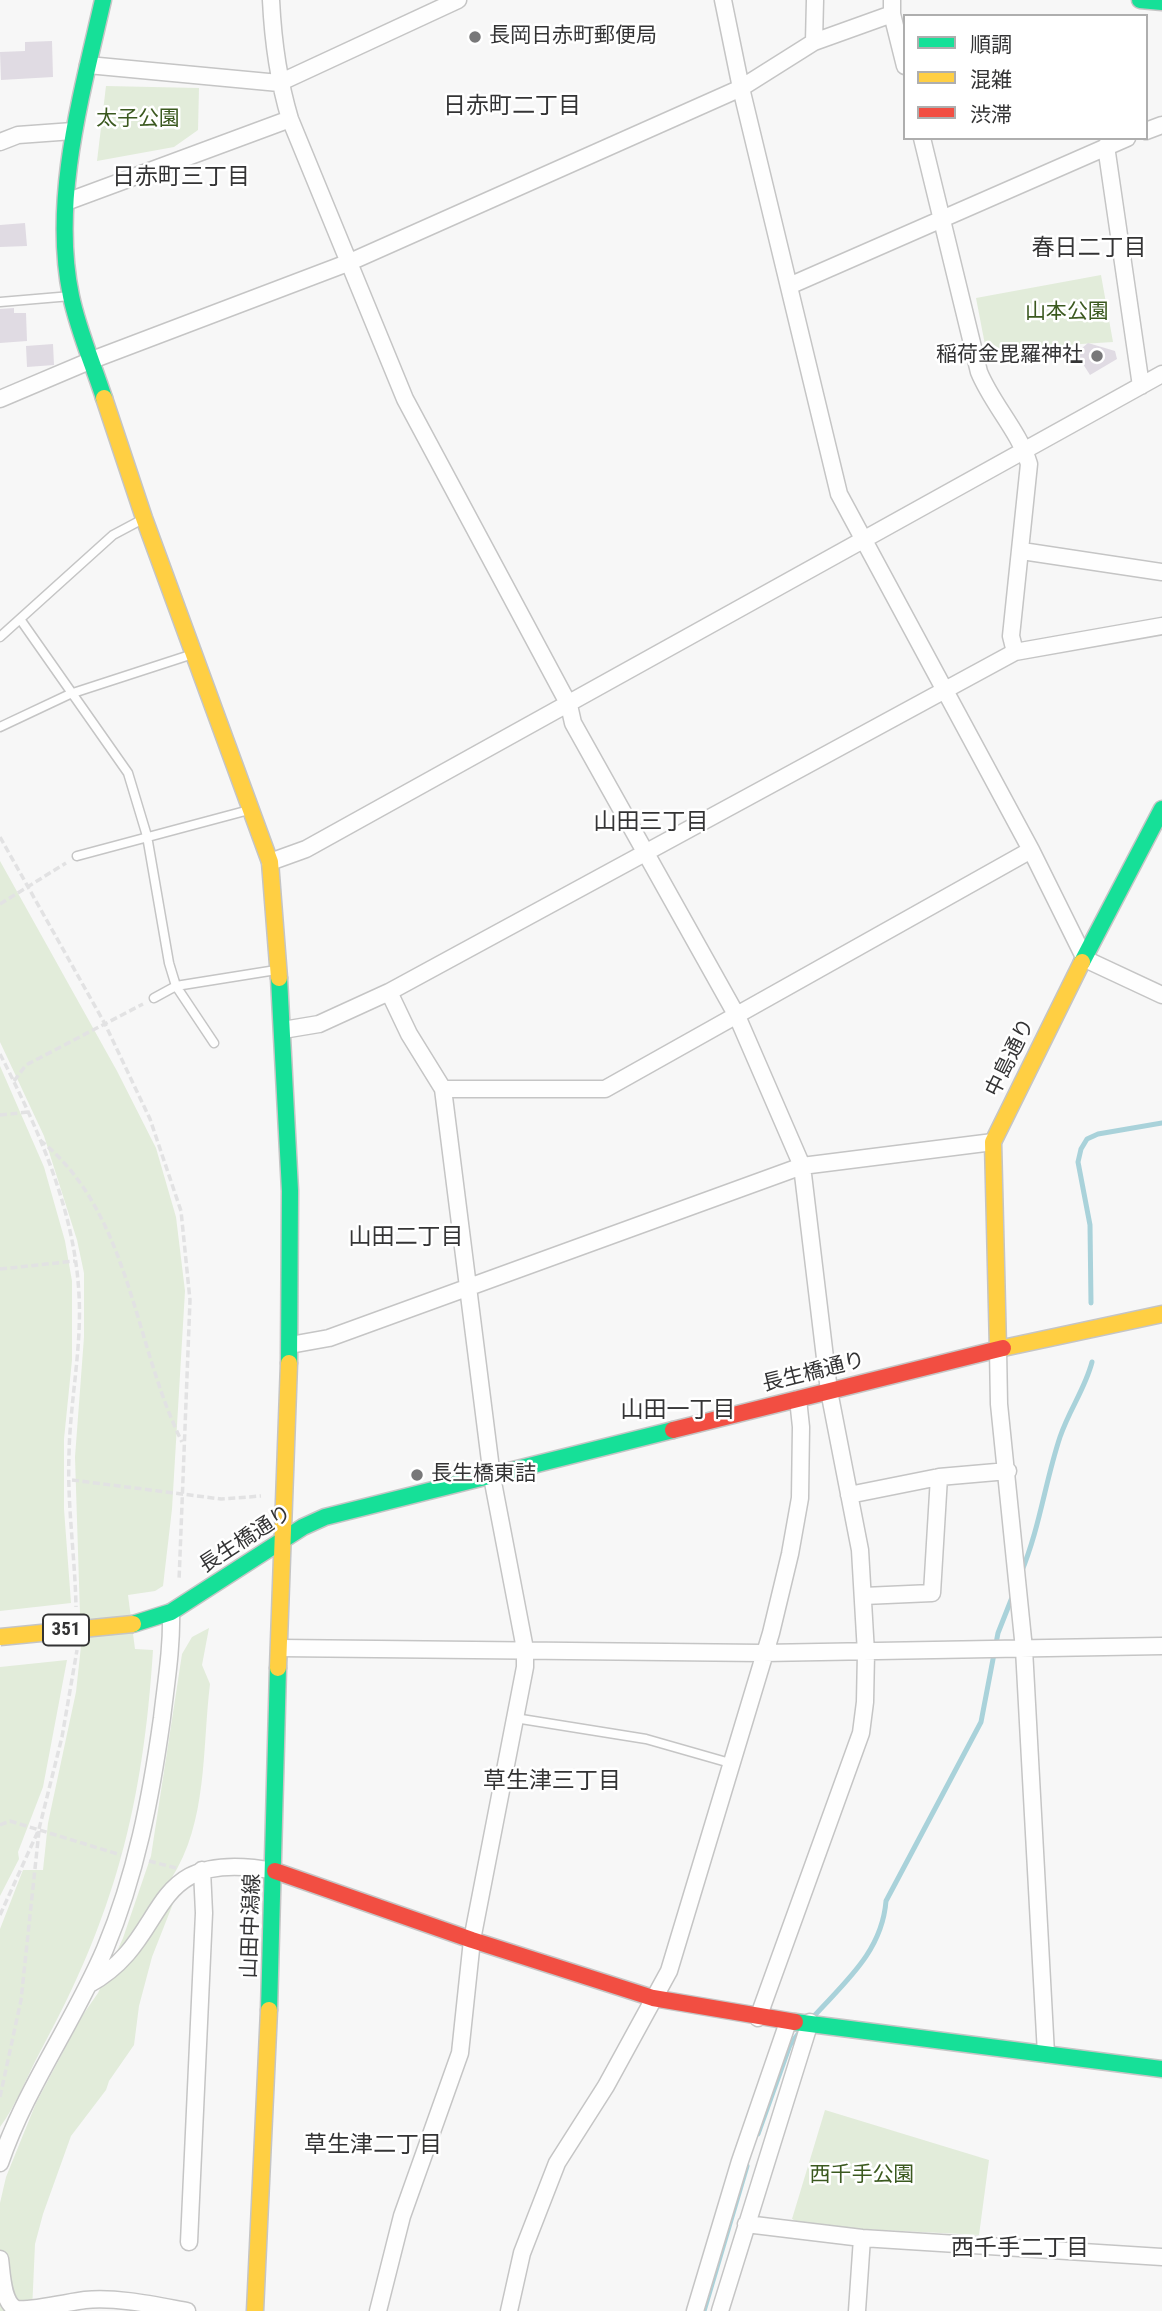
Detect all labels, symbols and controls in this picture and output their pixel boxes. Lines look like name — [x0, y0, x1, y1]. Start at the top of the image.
legend — [903, 14, 1148, 140]
place label: 長岡日赤町郵便局 — [489, 24, 657, 50]
marker: 長岡日赤町郵便局 — [467, 29, 483, 45]
text: 順調 — [970, 33, 1012, 57]
text: 混雑 — [970, 68, 1012, 92]
district label: 日赤町二丁目 — [443, 93, 581, 121]
text: 渋滞 — [970, 103, 1012, 127]
park label: 太子公園 — [96, 107, 180, 133]
district label: 日赤町三丁目 — [112, 164, 250, 192]
district label: 春日二丁目 — [1032, 235, 1146, 263]
park label: 山本公園 — [1025, 300, 1109, 326]
place label: 稲荷金毘羅神社 — [936, 343, 1083, 369]
marker: 稲荷金毘羅神社 — [1089, 348, 1105, 364]
district label: 山田三丁目 — [594, 809, 708, 837]
street label: 中島通り — [981, 1015, 1041, 1101]
district label: 山田二丁目 — [349, 1224, 463, 1252]
street label: 長生橋通り — [760, 1348, 868, 1398]
district label: 山田一丁目 — [621, 1397, 735, 1425]
place label: 長生橋東詰 — [431, 1462, 536, 1488]
marker: 長生橋東詰 — [409, 1467, 425, 1483]
street label: 長生橋通り — [195, 1501, 297, 1579]
road number: 351 — [43, 1614, 89, 1646]
district label: 草生津三丁目 — [483, 1768, 621, 1796]
street label: 山田中潟線 — [238, 1873, 266, 1979]
district label: 草生津二丁目 — [304, 2132, 442, 2160]
park label: 西千手公園 — [810, 2163, 914, 2189]
district label: 西千手二丁目 — [951, 2235, 1089, 2263]

